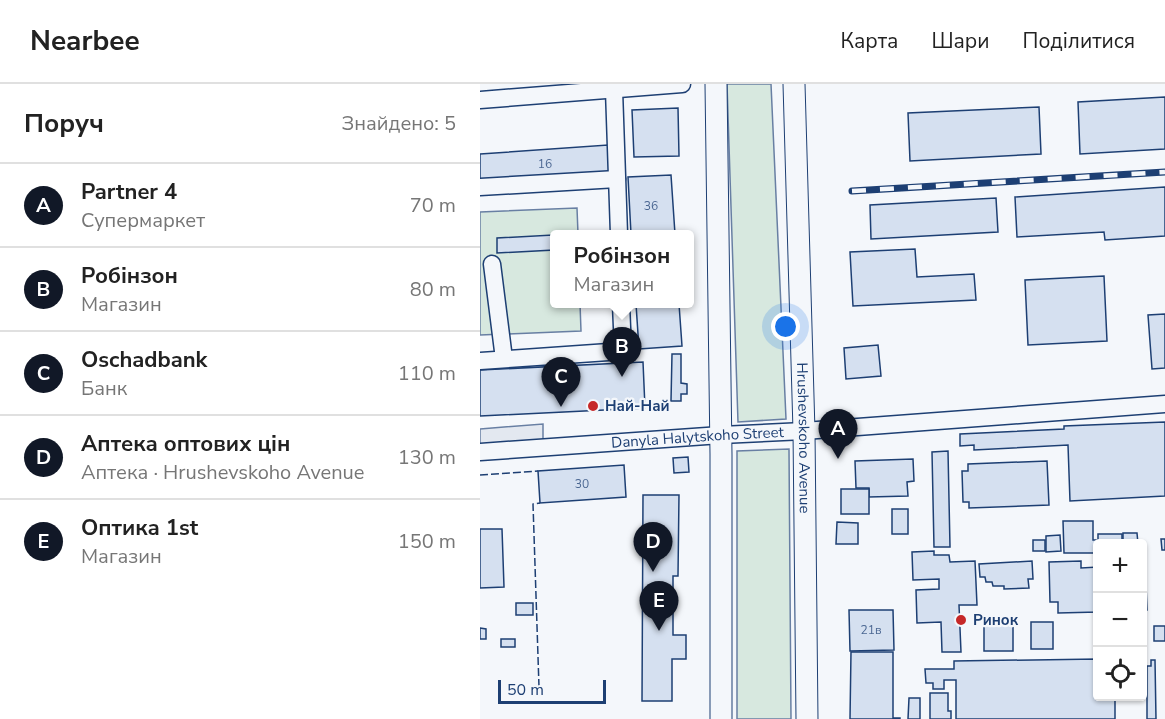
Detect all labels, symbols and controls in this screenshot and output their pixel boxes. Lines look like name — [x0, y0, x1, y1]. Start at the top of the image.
text: Nearbee — [30, 22, 140, 60]
text: Карта — [841, 27, 898, 55]
text: Шари — [931, 27, 990, 55]
text: Поділитися — [1023, 27, 1135, 55]
text: Поруч — [24, 106, 104, 141]
text: Знайдено: 5 — [342, 110, 456, 137]
house number: 16 — [538, 156, 552, 172]
text: Partner 4 — [81, 177, 177, 207]
text: A — [36, 192, 51, 219]
text: 70 m — [410, 192, 456, 219]
house number: 36 — [644, 198, 658, 214]
text: Супермаркет — [81, 207, 205, 234]
popup — [550, 230, 694, 308]
text: Робінзон — [574, 241, 670, 271]
text: Робінзон — [81, 261, 178, 291]
text: Магазин — [574, 271, 654, 298]
text: B — [37, 276, 50, 303]
text: 80 m — [410, 276, 456, 303]
text: Магазин — [81, 291, 162, 318]
your location — [771, 312, 800, 341]
pin: B — [602, 328, 642, 377]
text: Oschadbank — [81, 345, 207, 375]
pin: C — [542, 358, 580, 407]
text: C — [37, 360, 50, 387]
text: 110 m — [398, 360, 456, 387]
street label: Hrushevskoho Avenue — [792, 362, 815, 514]
text: Банк — [81, 375, 127, 402]
place label: Най-Най — [605, 396, 670, 416]
marker: Най-Най — [586, 399, 600, 413]
pin: A — [818, 410, 858, 459]
street label: Danyla Halytskoho Street — [611, 422, 785, 453]
text: Аптека оптових цін — [81, 429, 290, 459]
text: D — [36, 444, 51, 471]
text: 130 m — [398, 444, 456, 471]
text: Аптека · Hrushevskoho Avenue — [81, 459, 364, 486]
house number: 30 — [575, 476, 589, 492]
text: Оптика 1st — [81, 513, 198, 543]
pin: D — [634, 522, 672, 572]
text: E — [38, 528, 49, 555]
text: 150 m — [398, 528, 456, 555]
map controls — [1093, 539, 1147, 701]
button: + — [1093, 539, 1147, 593]
text: Магазин — [81, 543, 162, 570]
pin: E — [640, 582, 678, 631]
button: − — [1093, 593, 1147, 647]
place label: Ринок — [973, 610, 1019, 630]
marker: Ринок — [954, 613, 968, 627]
house number: 21в — [861, 622, 882, 638]
button: locate — [1093, 647, 1147, 701]
scale bar — [498, 677, 606, 704]
text: 50 m — [507, 679, 544, 701]

